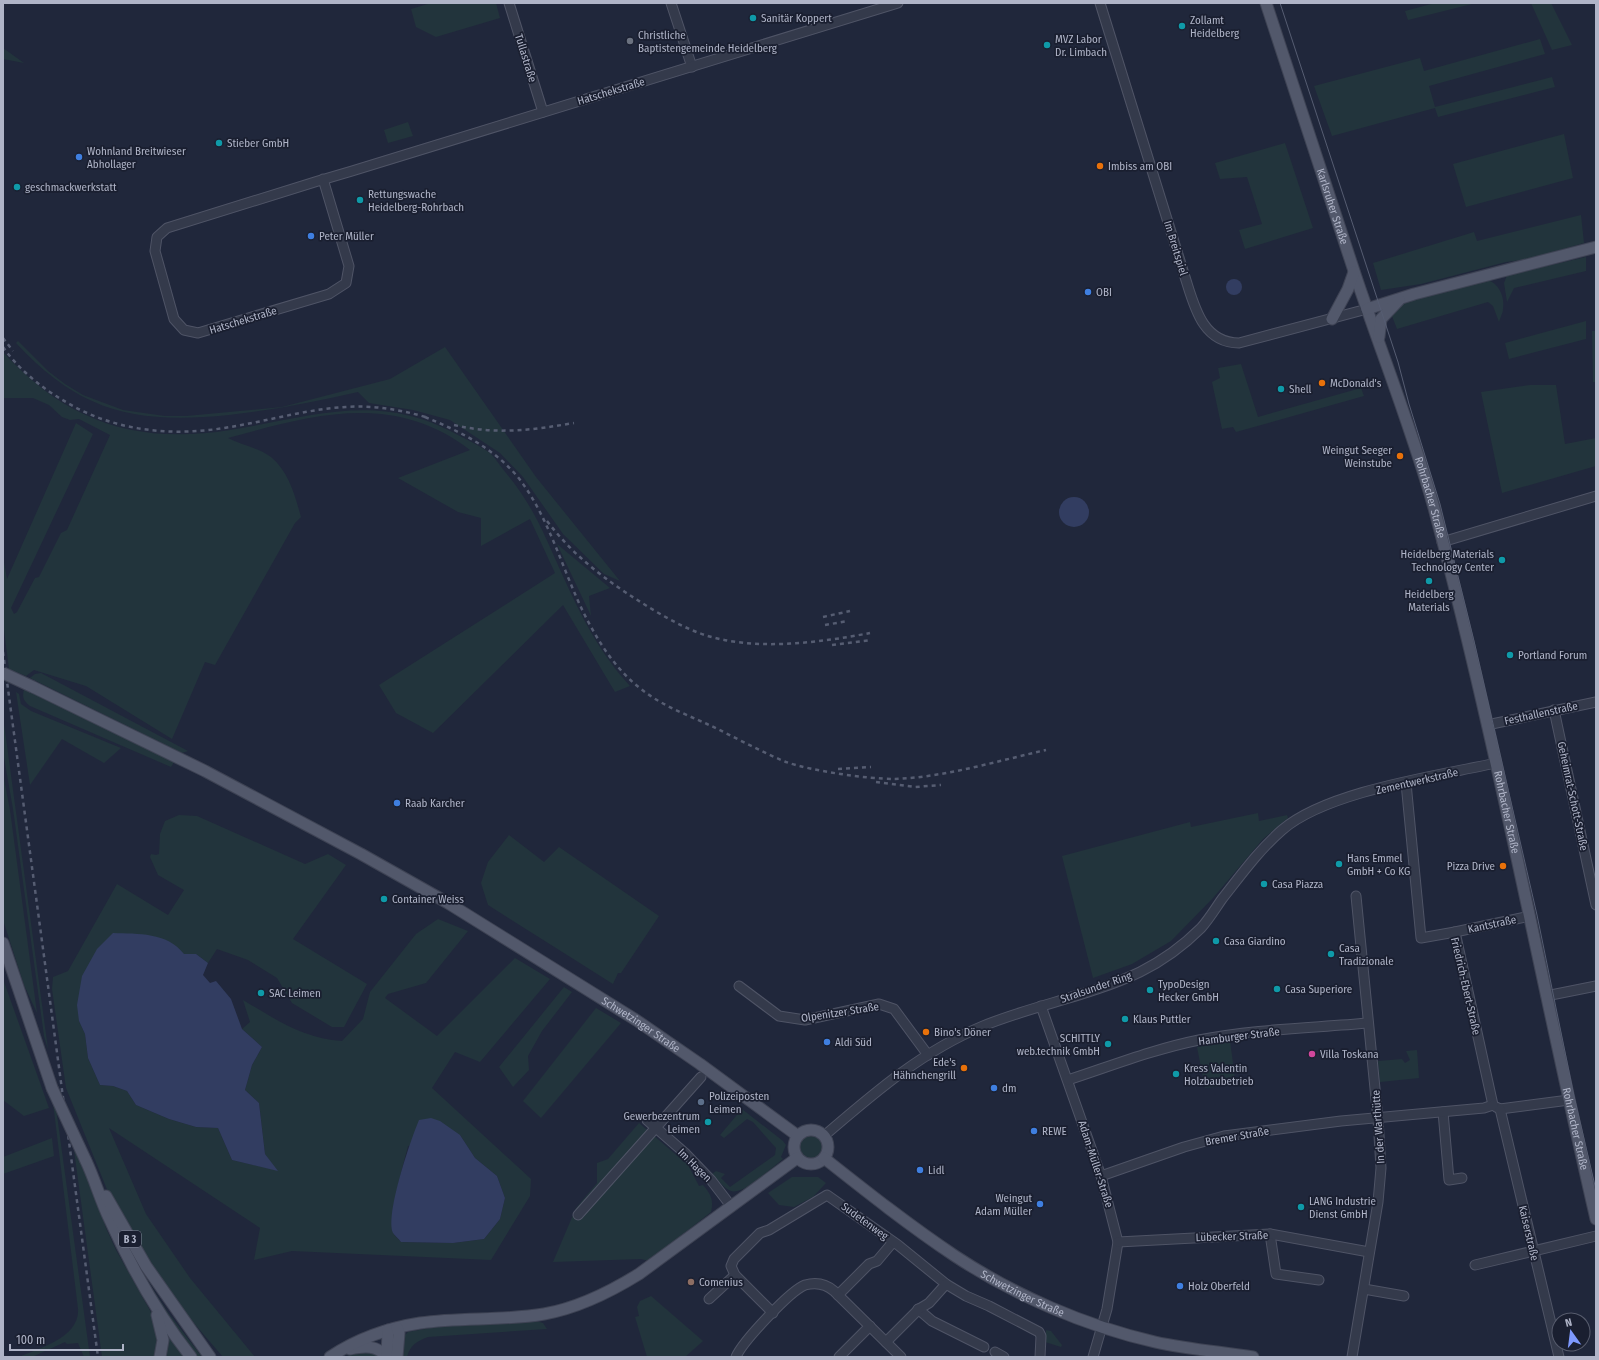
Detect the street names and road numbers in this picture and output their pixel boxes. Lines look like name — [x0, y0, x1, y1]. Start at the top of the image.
street label: Tullastraße — [512, 32, 539, 84]
street label: Hatschekstraße — [576, 75, 646, 108]
street label: Karlsruher Straße — [1314, 167, 1351, 246]
street label: Im Breitspiel — [1161, 219, 1190, 277]
street label: Hatschekstraße — [208, 304, 278, 337]
street label: Rohrbacher Straße — [1412, 455, 1448, 540]
street label: Festhallenstraße — [1503, 699, 1579, 728]
street label: Geheimrat-Schott-Straße — [1555, 740, 1590, 852]
street label: Zementwerkstraße — [1375, 766, 1459, 797]
street label: Rohrbacher Straße — [1491, 770, 1522, 855]
street label: Kantstraße — [1467, 913, 1517, 936]
street label: Friedrich-Ebert-Straße — [1448, 936, 1483, 1036]
street label: Stralsunder Ring — [1059, 969, 1134, 1006]
street label: Schwetzinger Straße — [599, 994, 682, 1055]
street label: Olpenitzer Straße — [800, 1000, 880, 1025]
street label: Hamburger Straße — [1198, 1025, 1281, 1048]
street label: Rohrbacher Straße — [1560, 1086, 1591, 1171]
street label: In der Warthütte — [1369, 1090, 1388, 1164]
street label: Adam-Müller-Straße — [1075, 1119, 1116, 1209]
street label: Bremer Straße — [1204, 1124, 1270, 1148]
street label: Im Hagen — [675, 1146, 714, 1185]
street label: Sudetenweg — [839, 1200, 891, 1243]
street label: Kaiserstraße — [1516, 1204, 1541, 1262]
street label: Lübecker Straße — [1196, 1229, 1269, 1244]
road number: B 3 — [119, 1231, 141, 1247]
street label: Schwetzinger Straße — [978, 1268, 1066, 1320]

